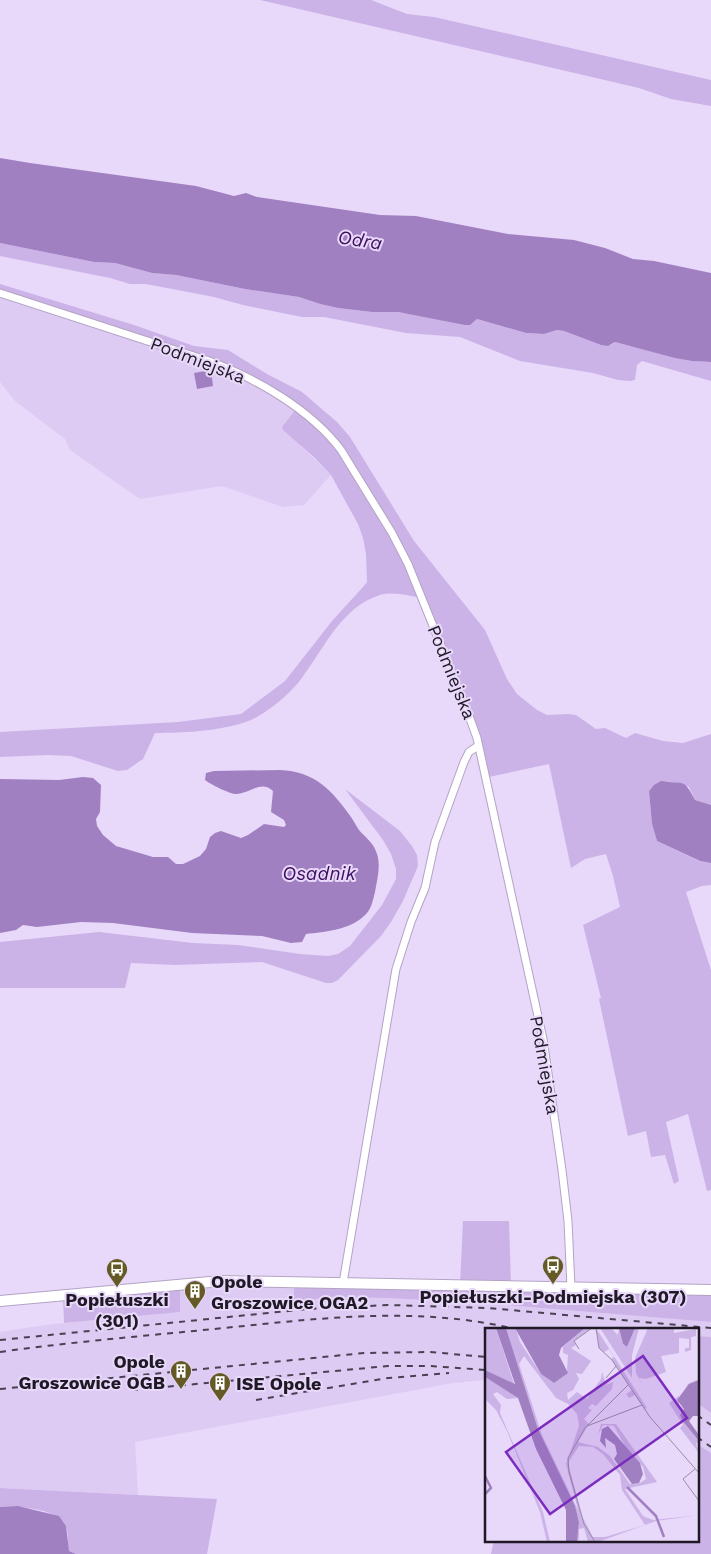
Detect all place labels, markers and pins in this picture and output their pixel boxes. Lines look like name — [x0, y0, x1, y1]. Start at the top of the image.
bus stop icon: Popiełuszki-Podmiejska (307) — [541, 1254, 565, 1285]
bus stop icon: Popiełuszki (301) — [105, 1257, 129, 1288]
place label: Opole Groszowice OGA2 — [211, 1271, 368, 1313]
building icon: Opole Groszowice OGA2 — [183, 1279, 207, 1310]
place label: Popiełuszki-Podmiejska (307) — [419, 1286, 687, 1307]
place label: Popiełuszki (301) — [65, 1289, 169, 1331]
place label: Opole Groszowice OGB — [18, 1351, 165, 1393]
building icon: Opole Groszowice OGB — [169, 1359, 193, 1390]
building icon: ISE Opole — [208, 1371, 232, 1402]
place label: ISE Opole — [236, 1373, 321, 1394]

